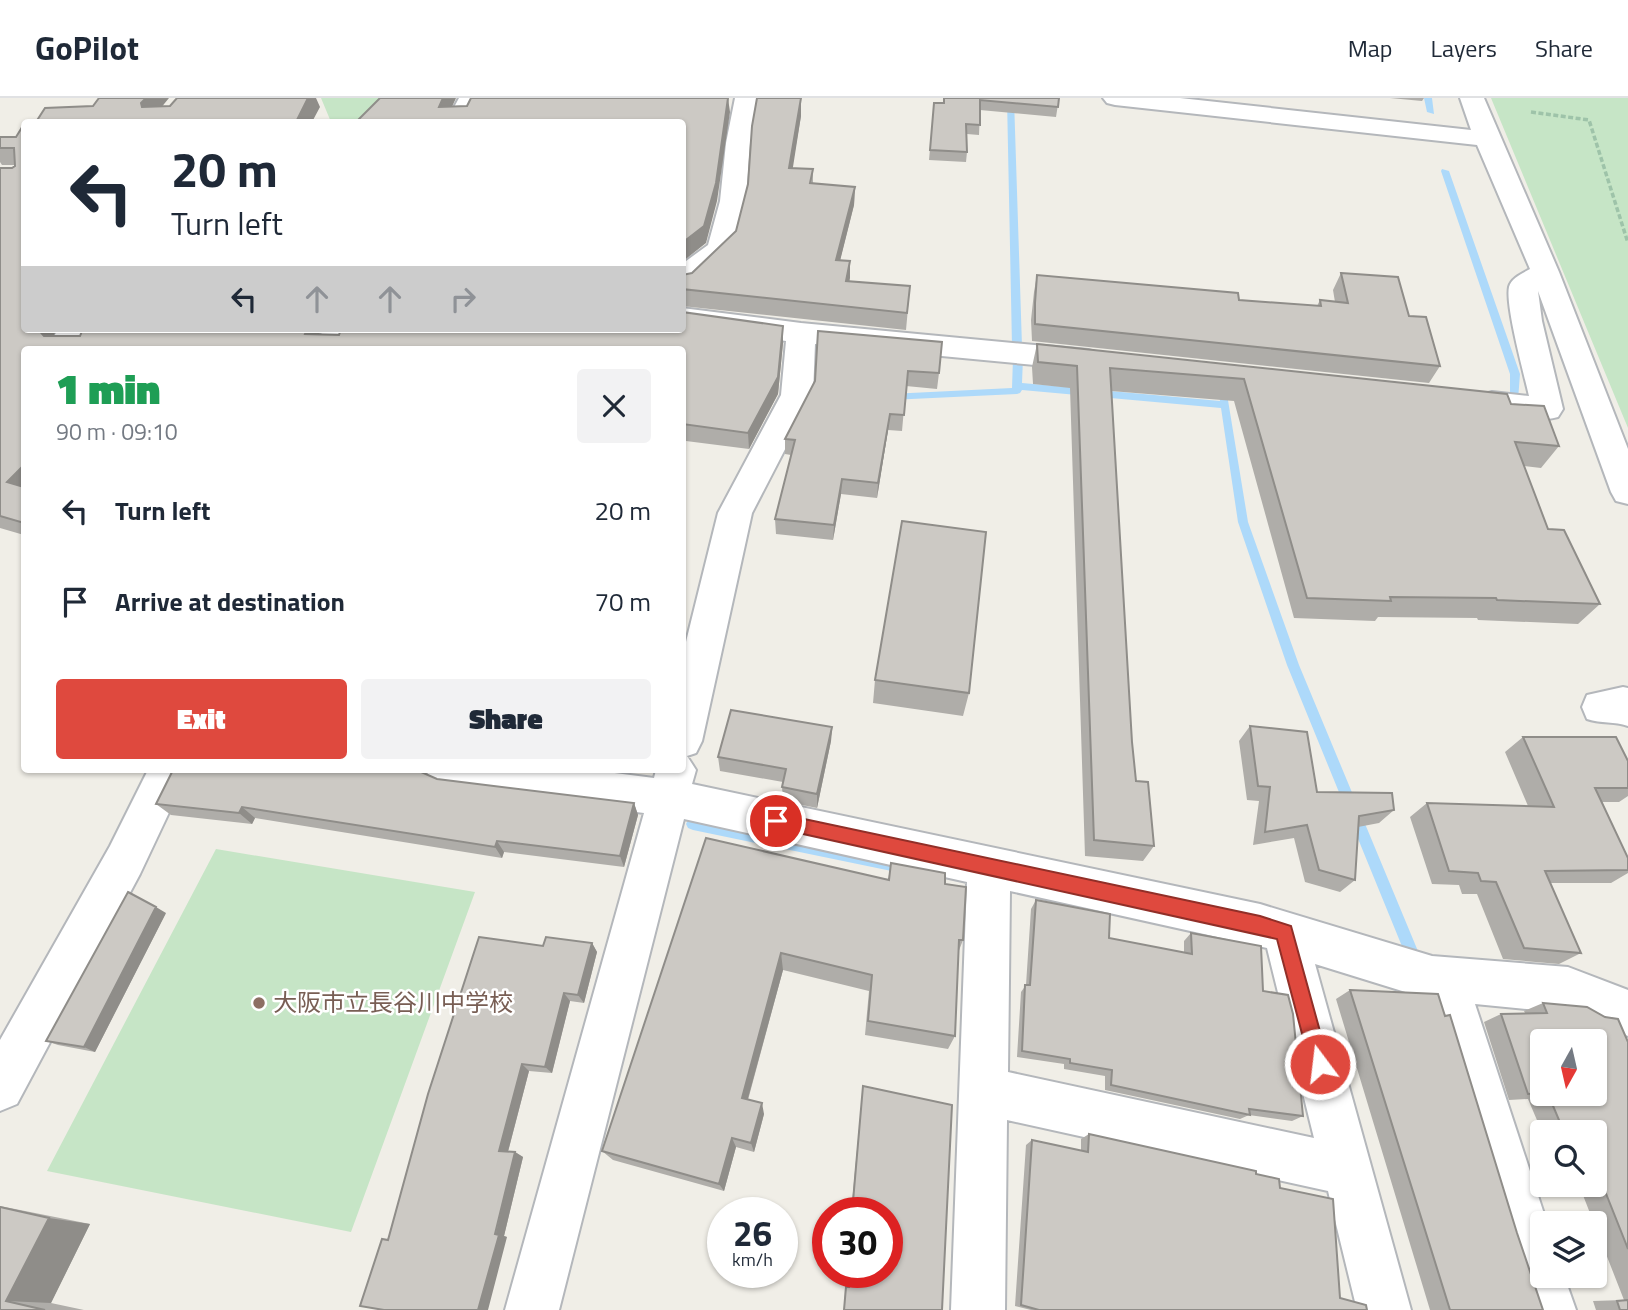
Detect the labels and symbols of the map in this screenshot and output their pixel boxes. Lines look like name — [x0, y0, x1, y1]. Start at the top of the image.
pin — [746, 791, 806, 851]
place label: 大阪市立長谷川中学校 — [273, 984, 513, 1020]
marker: 大阪市立長谷川中学校 — [251, 995, 267, 1011]
position arrow — [1283, 1027, 1357, 1101]
north arrow — [1530, 1029, 1606, 1106]
speed limit sign: 30 — [812, 1197, 903, 1288]

